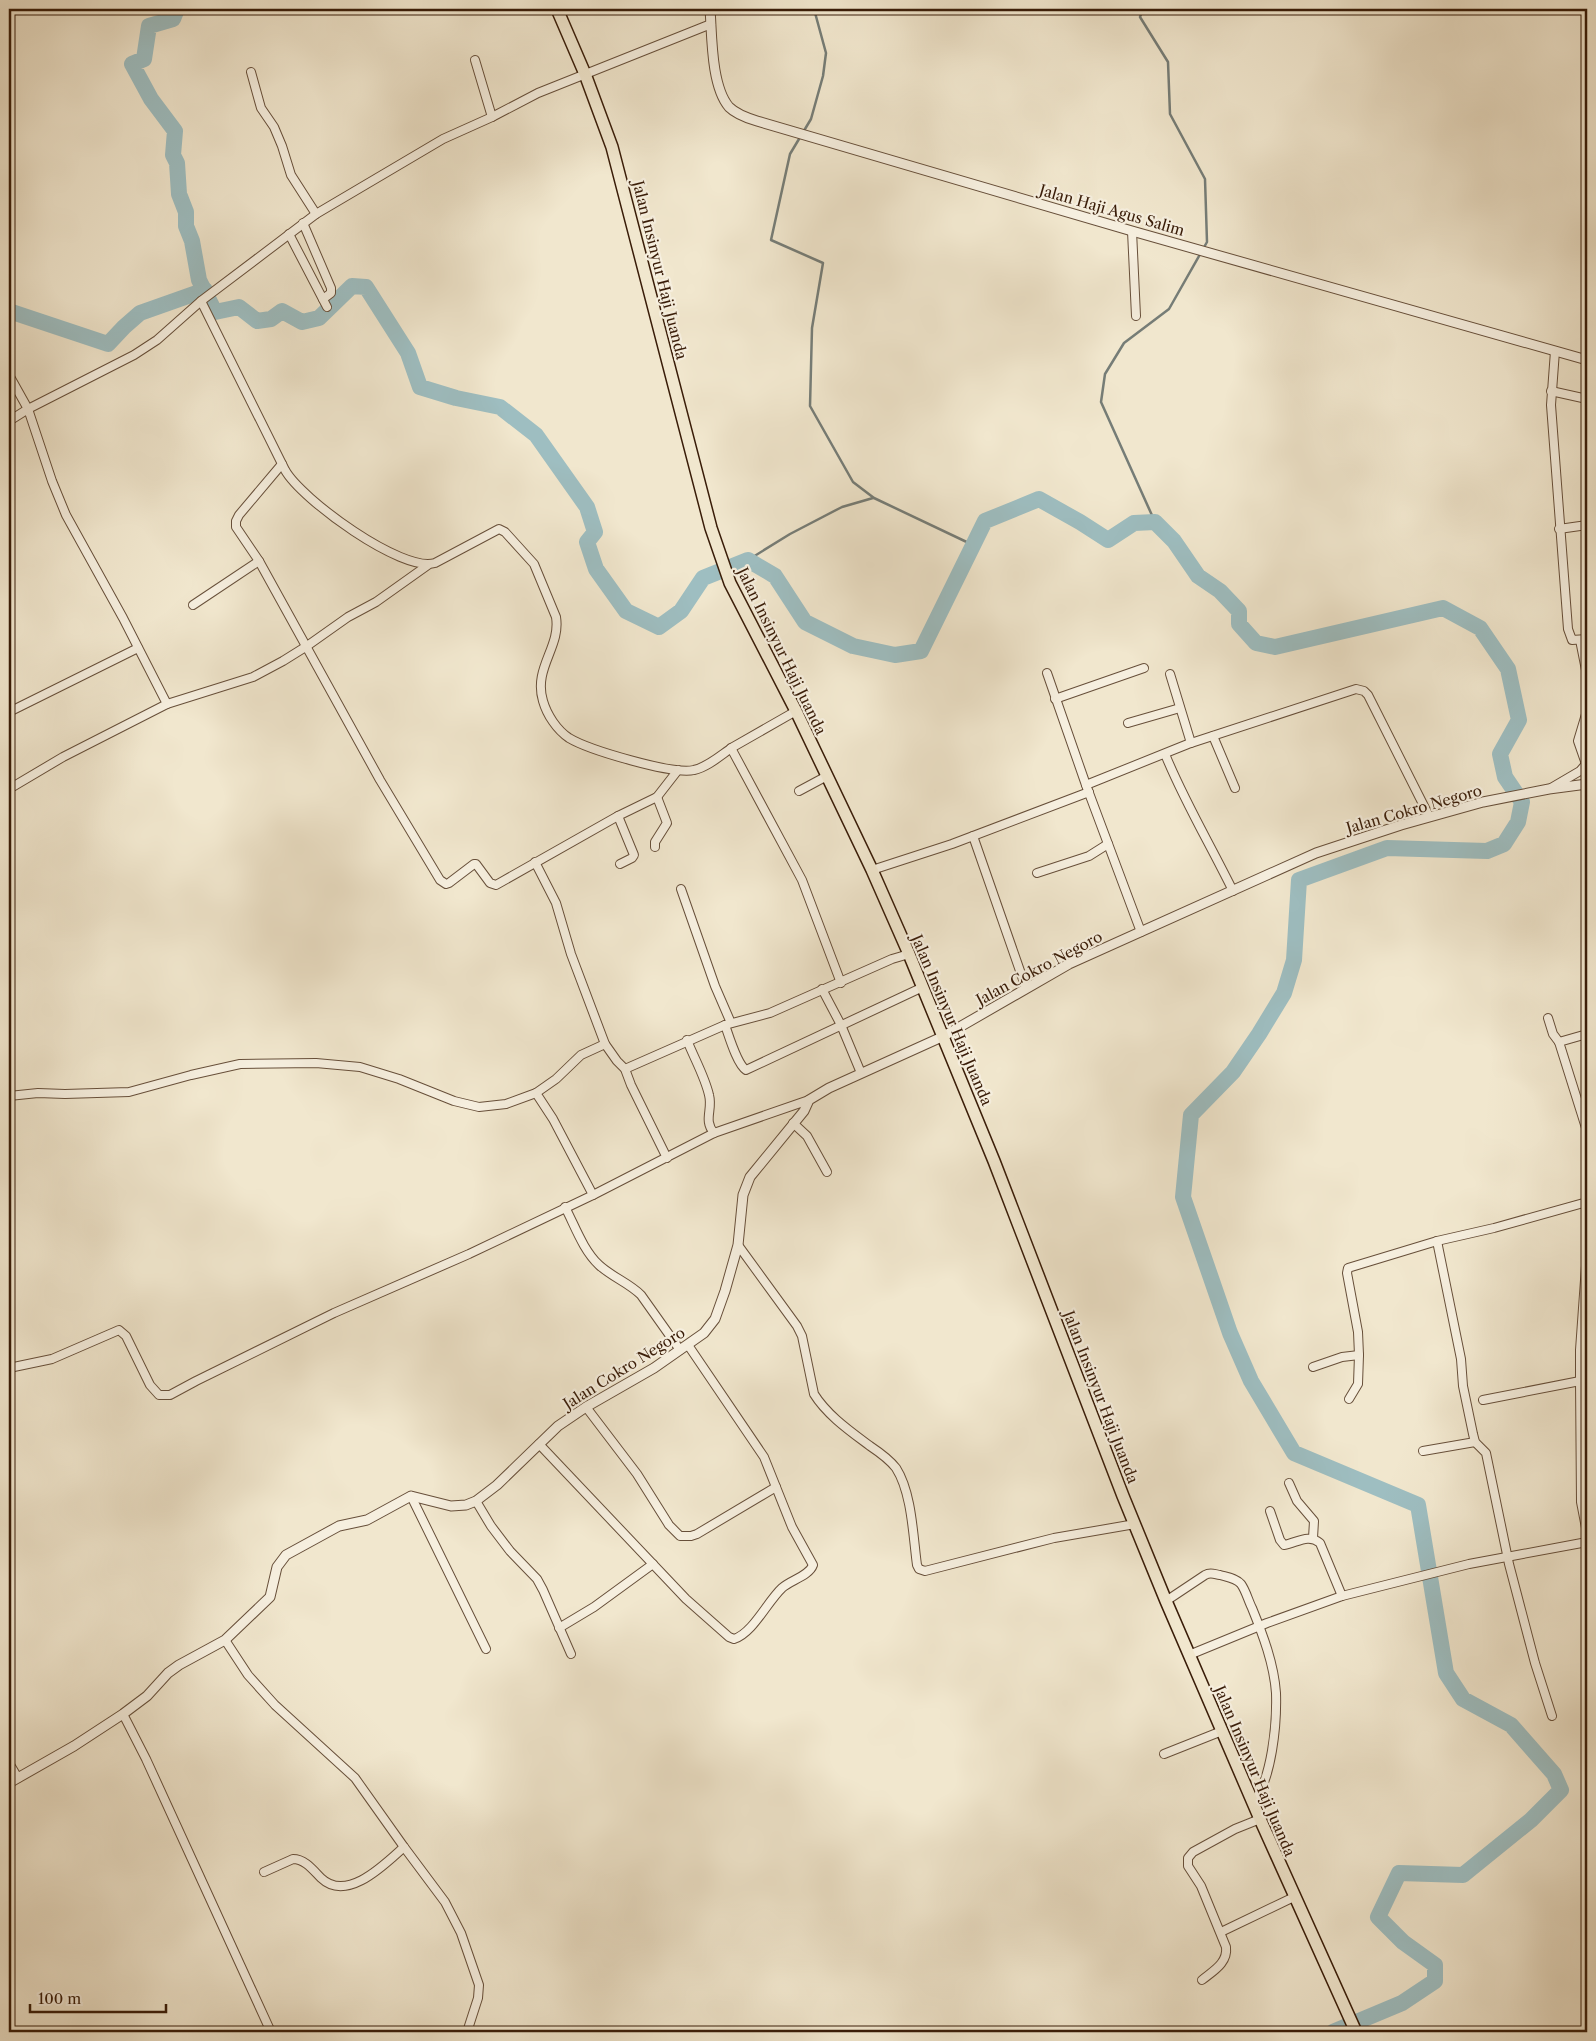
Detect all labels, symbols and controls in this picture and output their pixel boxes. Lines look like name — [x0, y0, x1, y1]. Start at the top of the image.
street label: Jalan Insinyur Haji Juanda — [628, 177, 691, 362]
street label: Jalan Haji Agus Salim — [1035, 180, 1187, 240]
street label: Jalan Insinyur Haji Juanda — [732, 562, 831, 738]
street label: Jalan Cokro Negoro — [1342, 781, 1484, 838]
street label: Jalan Cokro Negoro — [971, 927, 1105, 1010]
street label: Jalan Insinyur Haji Juanda — [907, 930, 997, 1108]
street label: Jalan Insinyur Haji Juanda — [1058, 1306, 1143, 1486]
street label: Jalan Cokro Negoro — [558, 1323, 689, 1414]
street label: Jalan Insinyur Haji Juanda — [1210, 1681, 1300, 1859]
scale bar — [30, 1981, 166, 2013]
text: 100 m — [38, 1989, 81, 2008]

